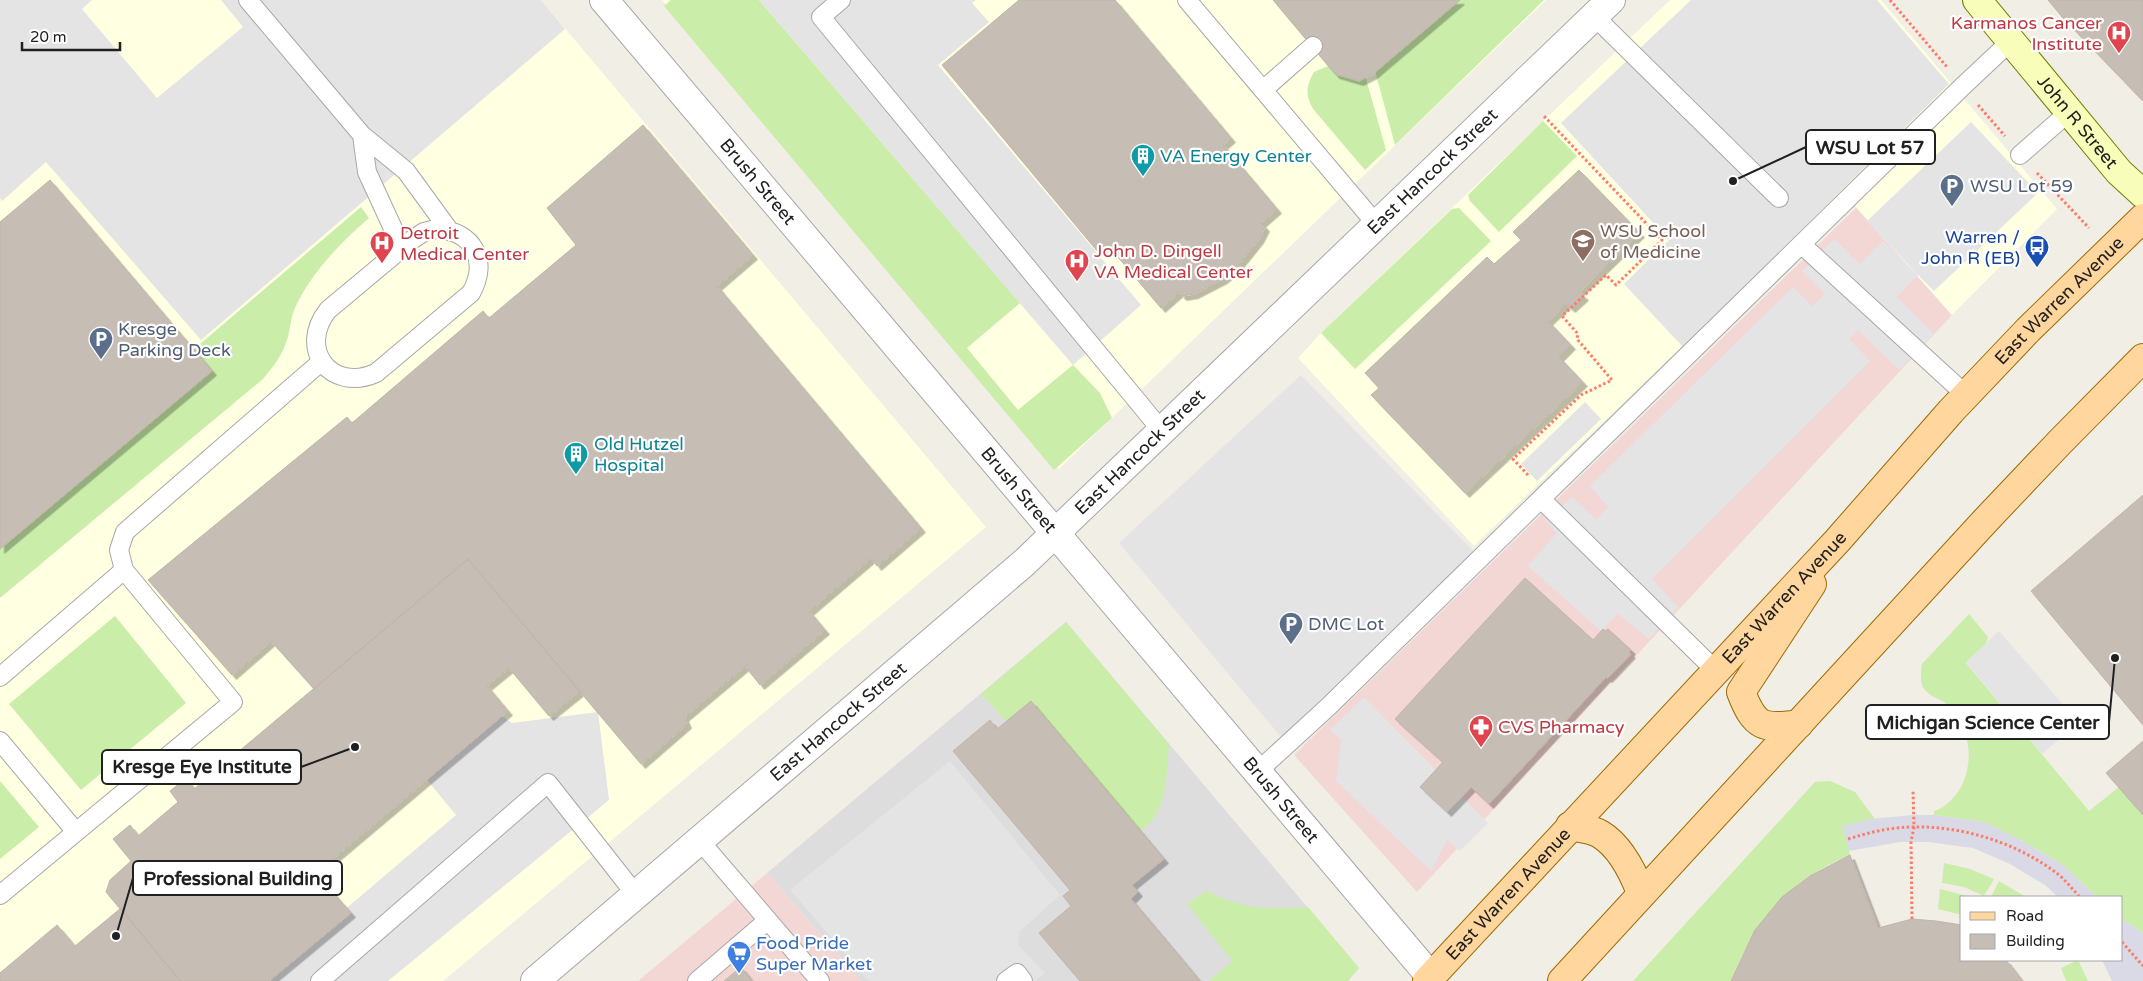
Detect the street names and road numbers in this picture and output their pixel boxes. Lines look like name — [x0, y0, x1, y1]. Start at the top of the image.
street label: John R Street — [2033, 70, 2123, 173]
street label: East Hancock Street — [1362, 104, 1502, 239]
street label: Brush Street — [715, 134, 800, 229]
street label: East Warren Avenue — [1990, 232, 2128, 369]
street label: East Hancock Street — [1070, 384, 1210, 519]
street label: Brush Street — [976, 442, 1062, 538]
street label: East Warren Avenue — [1717, 527, 1851, 668]
street label: East Hancock Street — [766, 657, 911, 786]
street label: Brush Street — [1238, 752, 1324, 848]
street label: East Warren Avenue — [1441, 823, 1575, 965]

